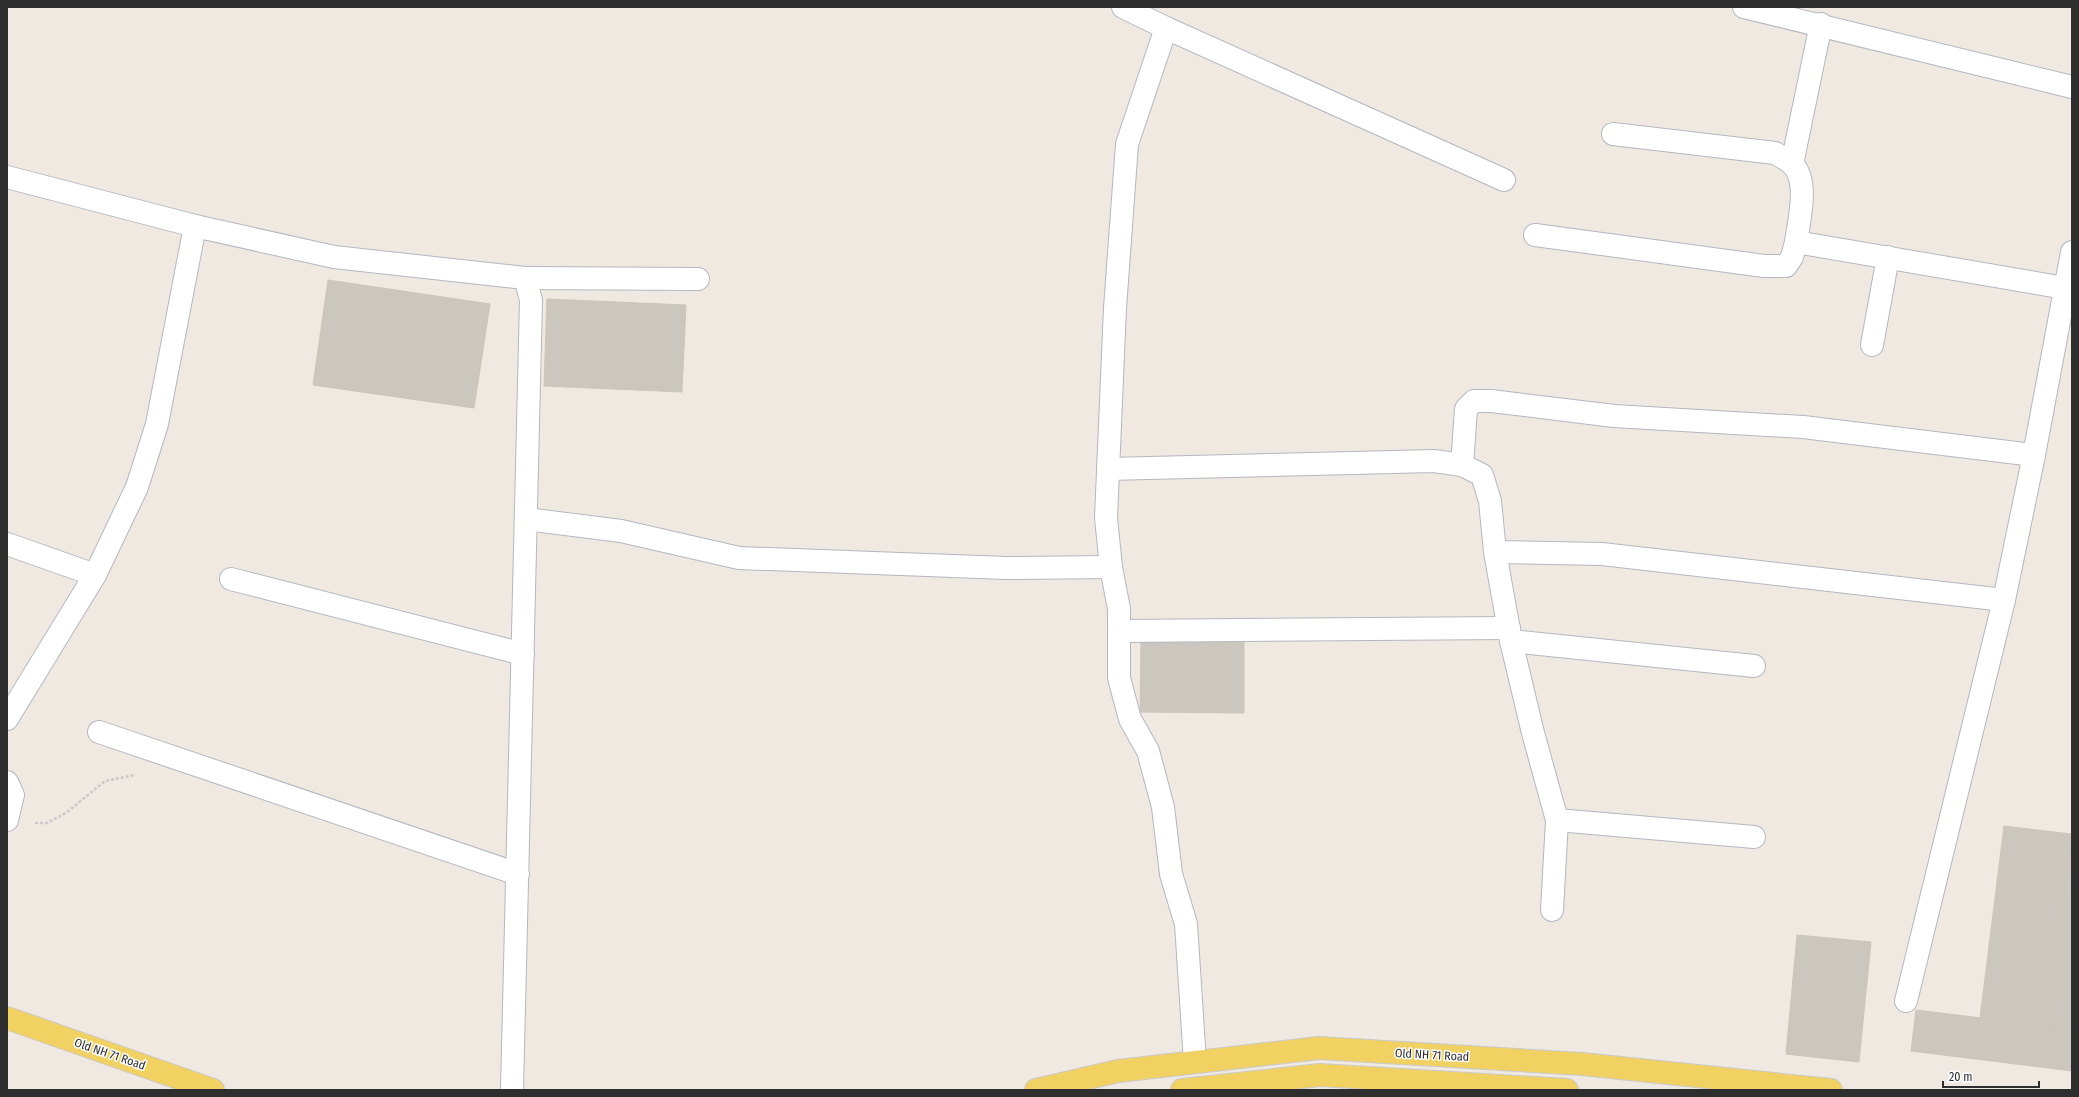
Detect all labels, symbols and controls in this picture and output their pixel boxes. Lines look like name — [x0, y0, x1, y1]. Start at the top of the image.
street label: Old NH 71 Road — [73, 1035, 147, 1073]
street label: Old NH 71 Road — [1395, 1046, 1469, 1064]
scale bar — [1943, 1063, 2039, 1089]
text: 20 m — [1949, 1070, 1973, 1084]

